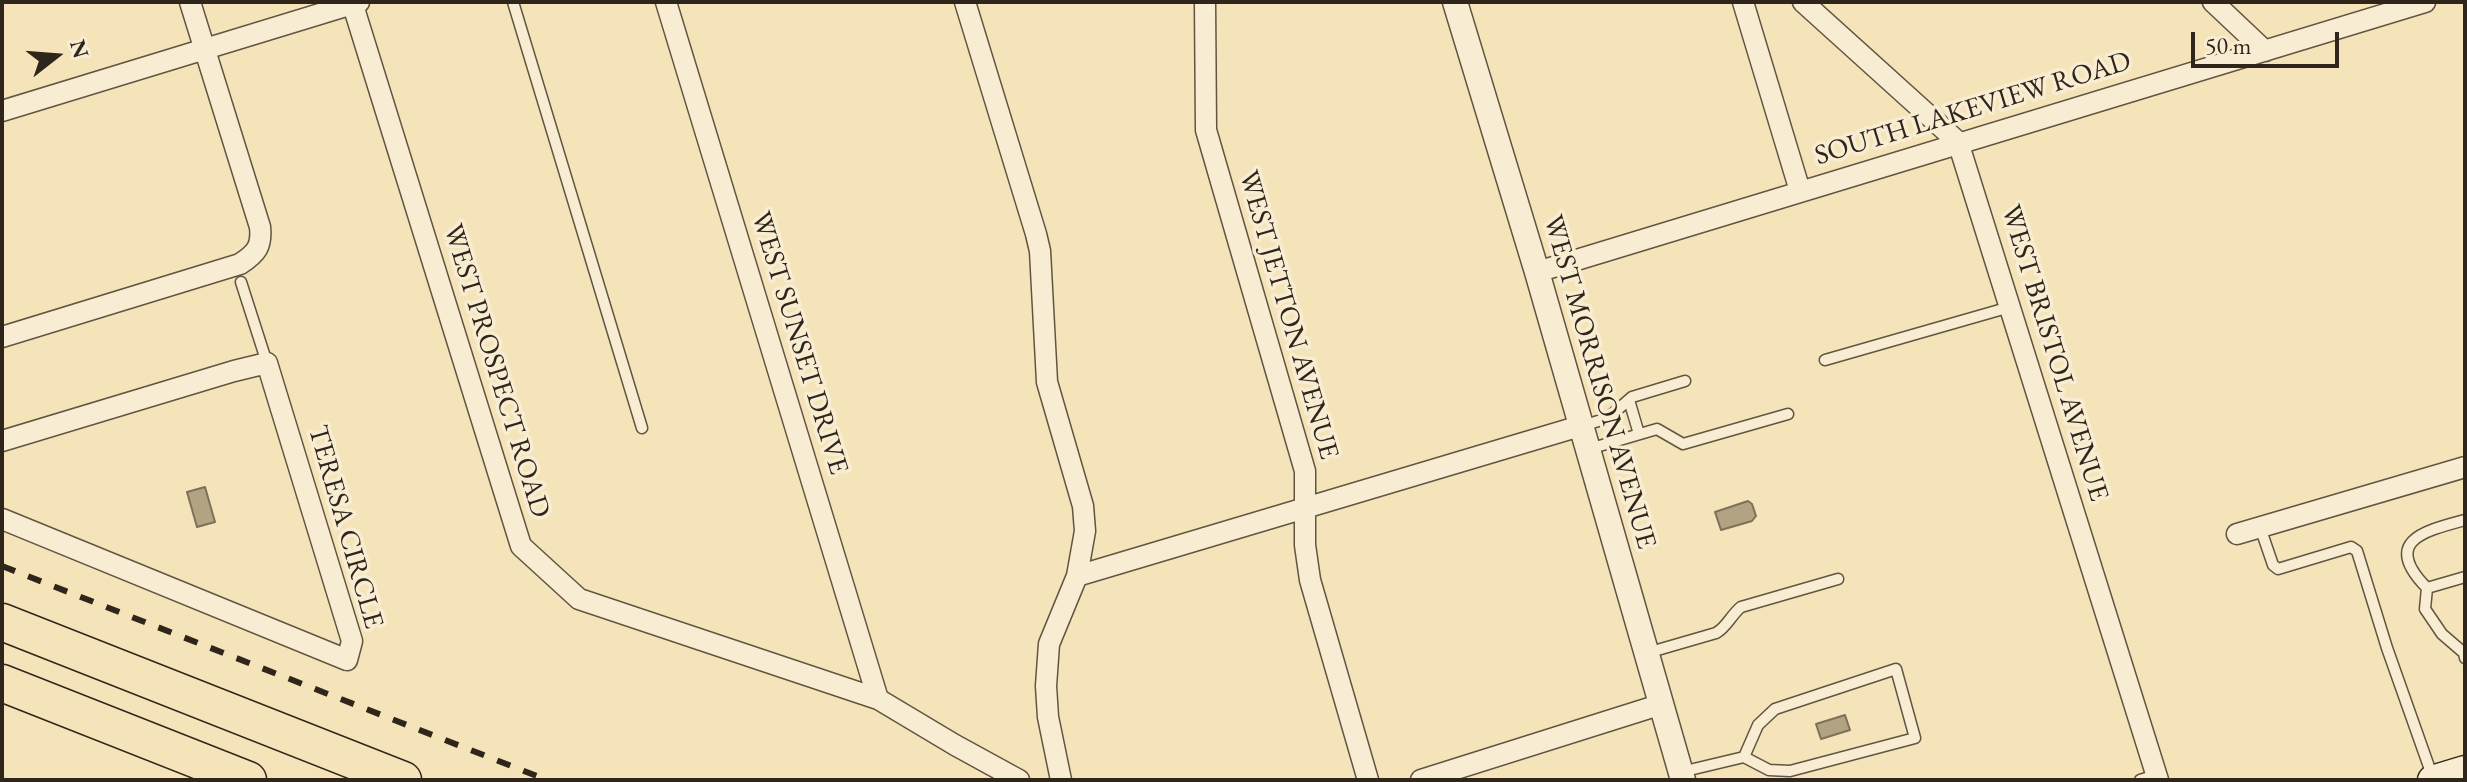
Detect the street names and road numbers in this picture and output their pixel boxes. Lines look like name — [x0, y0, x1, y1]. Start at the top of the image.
street label: SOUTH LAKEVIEW ROAD — [1811, 45, 2135, 173]
street label: WEST JETTON AVENUE — [1231, 167, 1345, 463]
street label: WEST BRISTOL AVENUE — [1993, 201, 2115, 505]
street label: WEST SUNSET DRIVE — [743, 208, 855, 478]
street label: WEST MORRISON AVENUE — [1535, 211, 1663, 553]
street label: WEST PROSPECT ROAD — [435, 220, 557, 522]
street label: TERESA CIRCLE — [300, 422, 390, 632]

